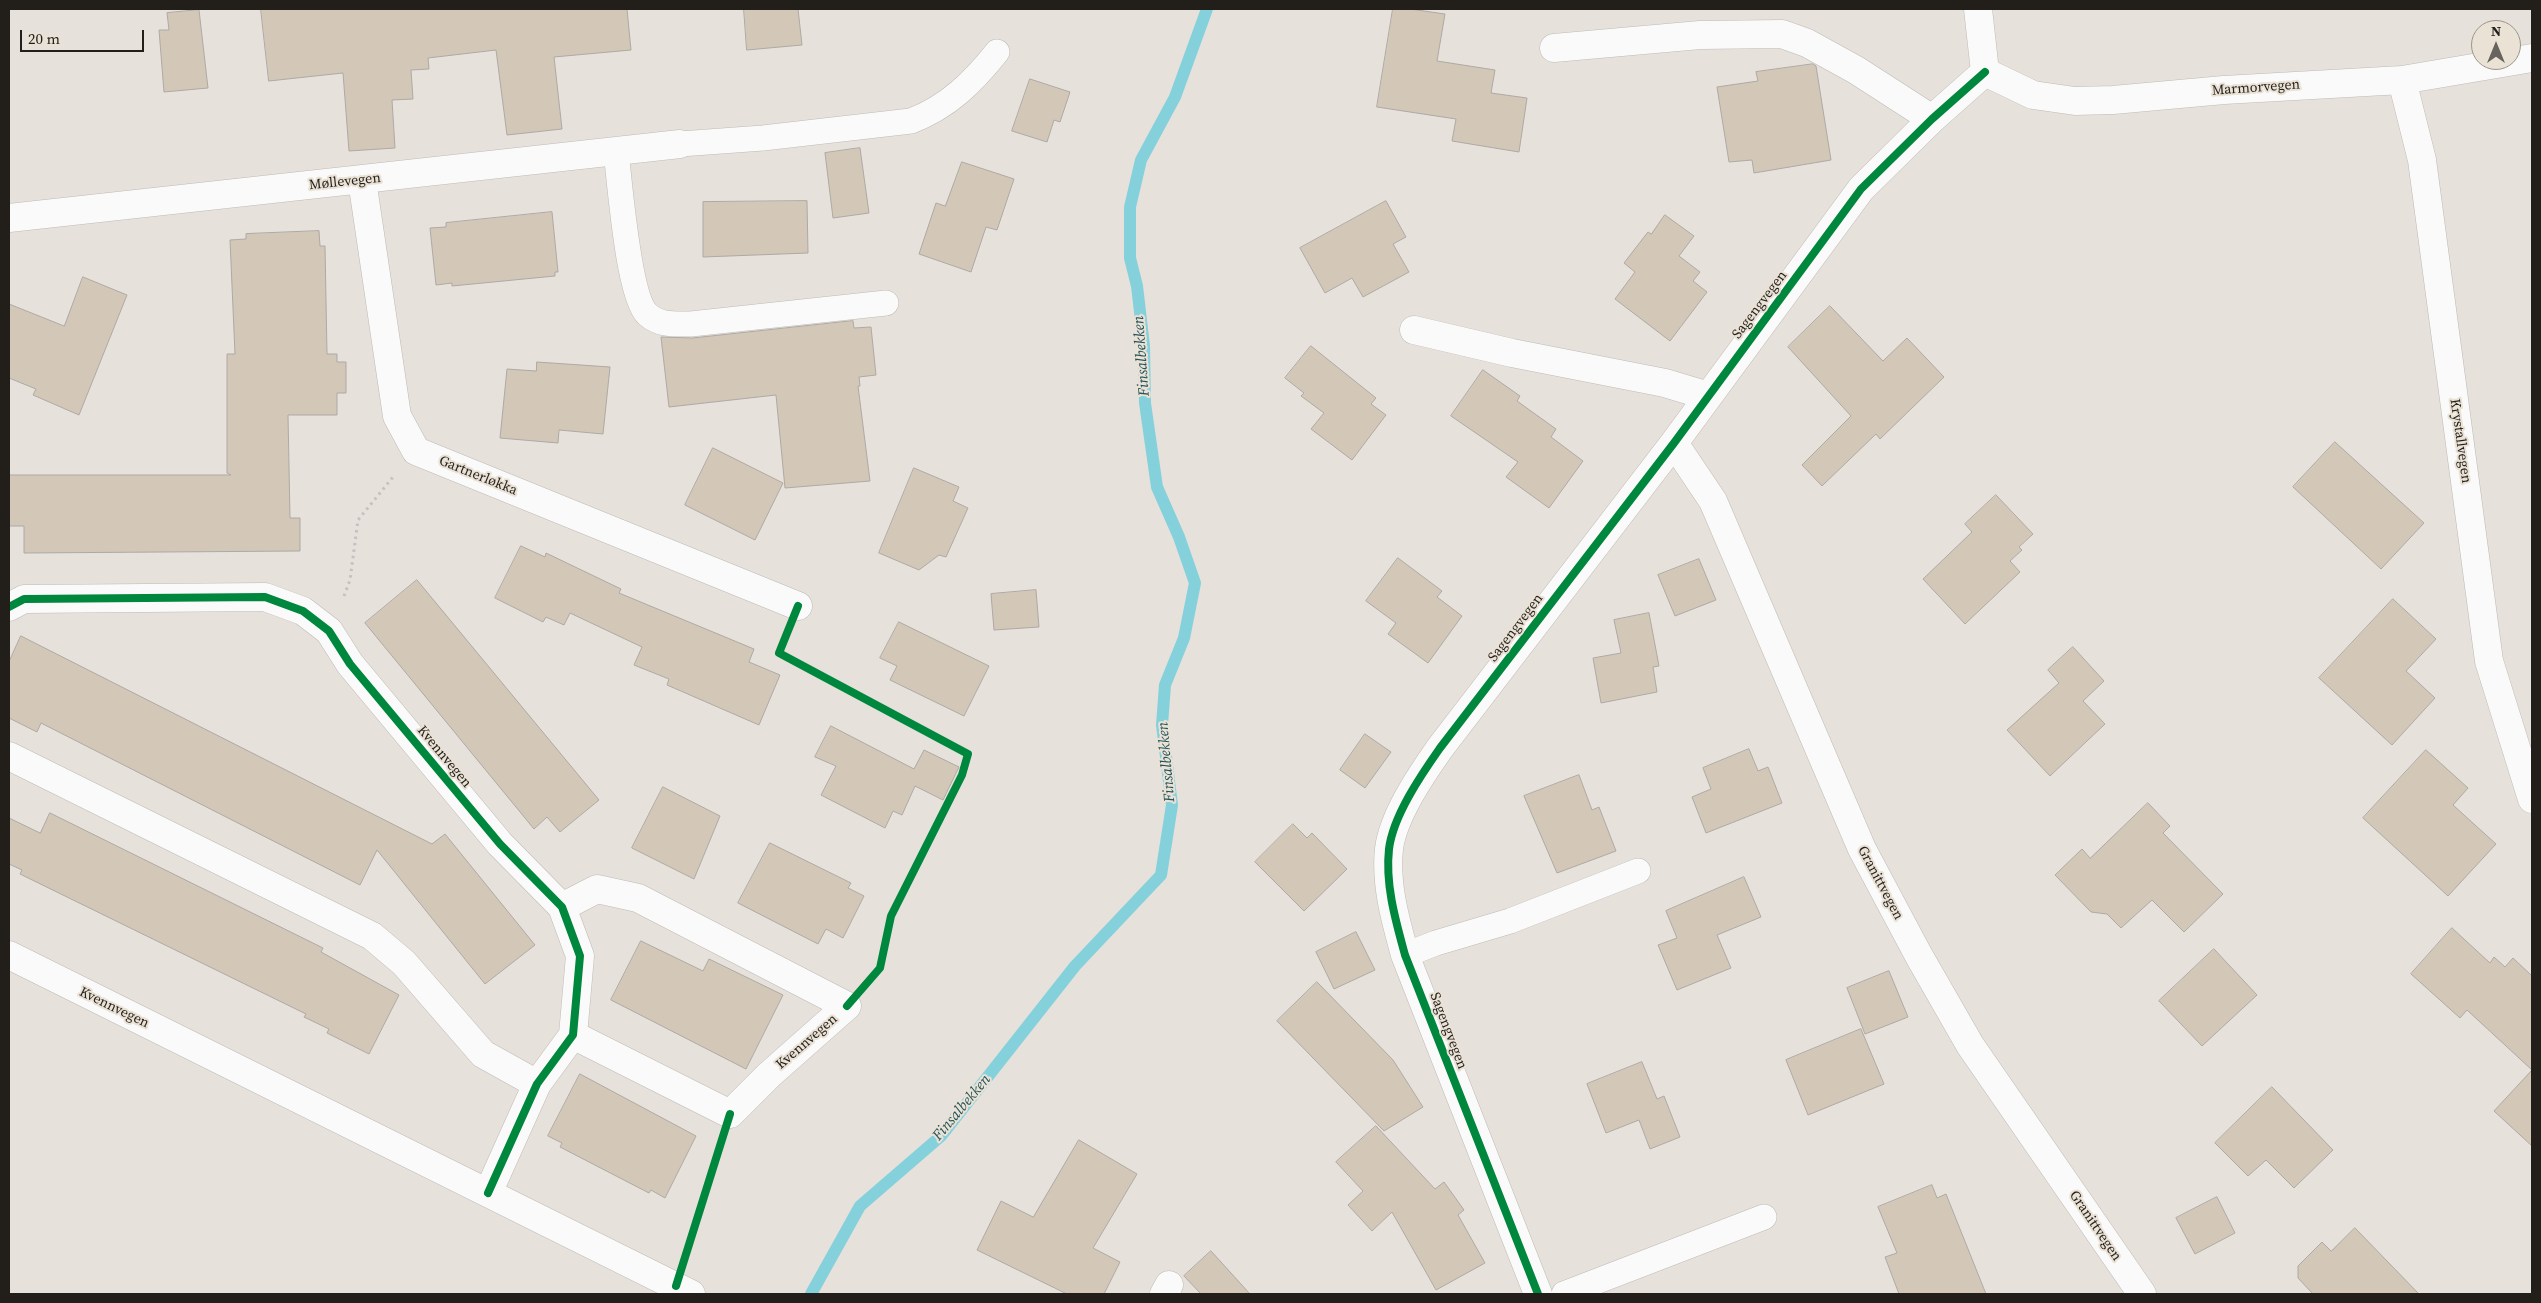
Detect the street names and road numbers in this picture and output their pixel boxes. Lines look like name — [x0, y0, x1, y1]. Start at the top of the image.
street label: Marmorvegen — [2211, 77, 2301, 99]
street label: Møllevegen — [308, 170, 382, 194]
street label: Sagengvegen — [1729, 268, 1791, 342]
street label: Krystallvegen — [2446, 398, 2474, 484]
street label: Gartnerløkka — [436, 453, 520, 499]
street label: Sagengvegen — [1485, 591, 1547, 665]
street label: Kvennvegen — [413, 723, 475, 791]
street label: Granittvegen — [1854, 843, 1906, 923]
street label: Kvennvegen — [76, 984, 152, 1032]
street label: Sagengvegen — [1426, 990, 1470, 1072]
street label: Kvennvegen — [773, 1011, 841, 1073]
street label: Granittvegen — [2065, 1188, 2125, 1264]

